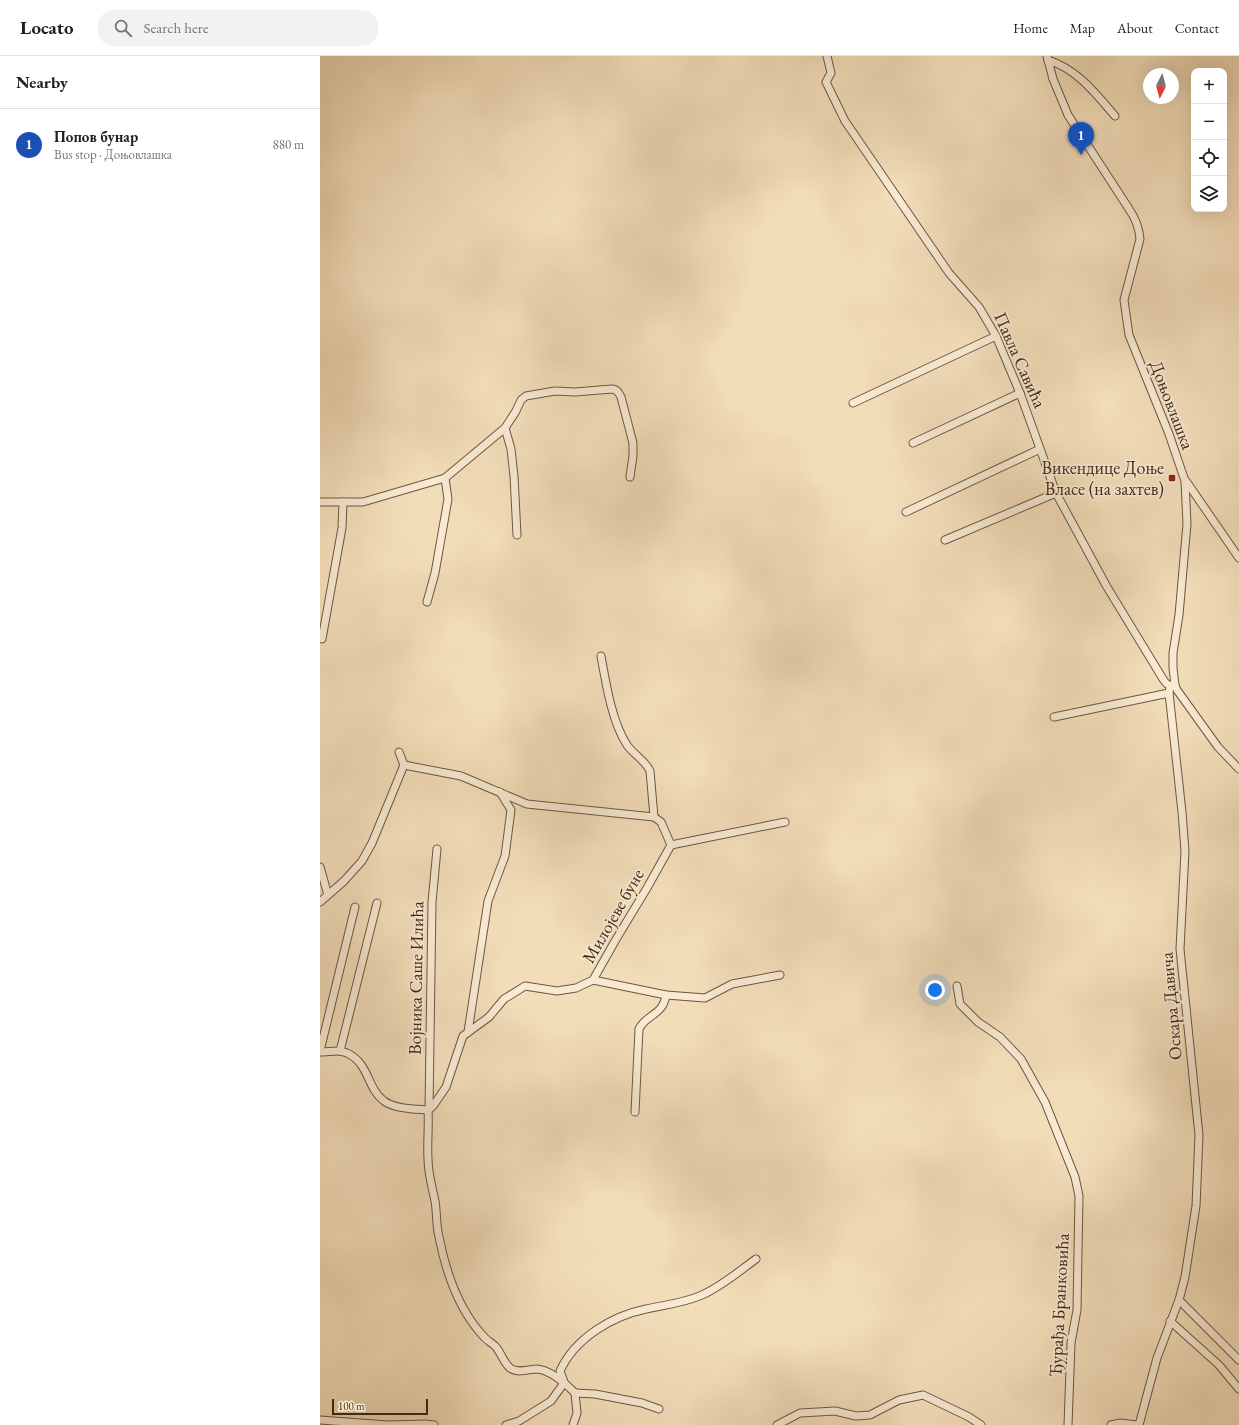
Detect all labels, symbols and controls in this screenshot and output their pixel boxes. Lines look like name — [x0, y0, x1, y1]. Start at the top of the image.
search box — [98, 10, 378, 46]
text: Locato — [20, 15, 74, 40]
icon: search — [112, 17, 134, 39]
text: Search here — [144, 18, 209, 37]
text: Home — [1013, 19, 1048, 37]
text: Map — [1070, 19, 1095, 37]
text: About — [1117, 19, 1153, 37]
text: Contact — [1175, 19, 1219, 37]
north arrow — [1143, 68, 1179, 104]
map controls — [1191, 68, 1227, 212]
button: + — [1191, 68, 1227, 104]
text: Nearby — [16, 71, 68, 93]
button: − — [1191, 104, 1227, 140]
pin: 1 — [1068, 122, 1094, 155]
text: Попов бунар — [54, 127, 138, 146]
text: 1 — [26, 136, 32, 153]
text: 880 m — [273, 136, 304, 153]
button: locate — [1191, 140, 1227, 176]
text: Bus stop · Доњовлашка — [54, 146, 172, 163]
button: layers — [1191, 176, 1227, 212]
street label: Павла Савића — [989, 308, 1052, 412]
street label: Доњовлашка — [1145, 357, 1200, 453]
place label: Викендице Доње Власе (на захтев) — [1042, 456, 1164, 500]
marker: Викендице Доње Власе (на захтев) — [1167, 473, 1177, 483]
street label: Милојеве буне — [576, 865, 649, 967]
street label: Војника Саше Илића — [403, 900, 428, 1055]
street label: Оскара Давича — [1154, 950, 1187, 1061]
your location — [925, 980, 945, 1000]
street label: Ђурађа Бранковића — [1043, 1232, 1074, 1377]
scale bar — [332, 1397, 428, 1416]
text: 100 m — [338, 1399, 365, 1413]

